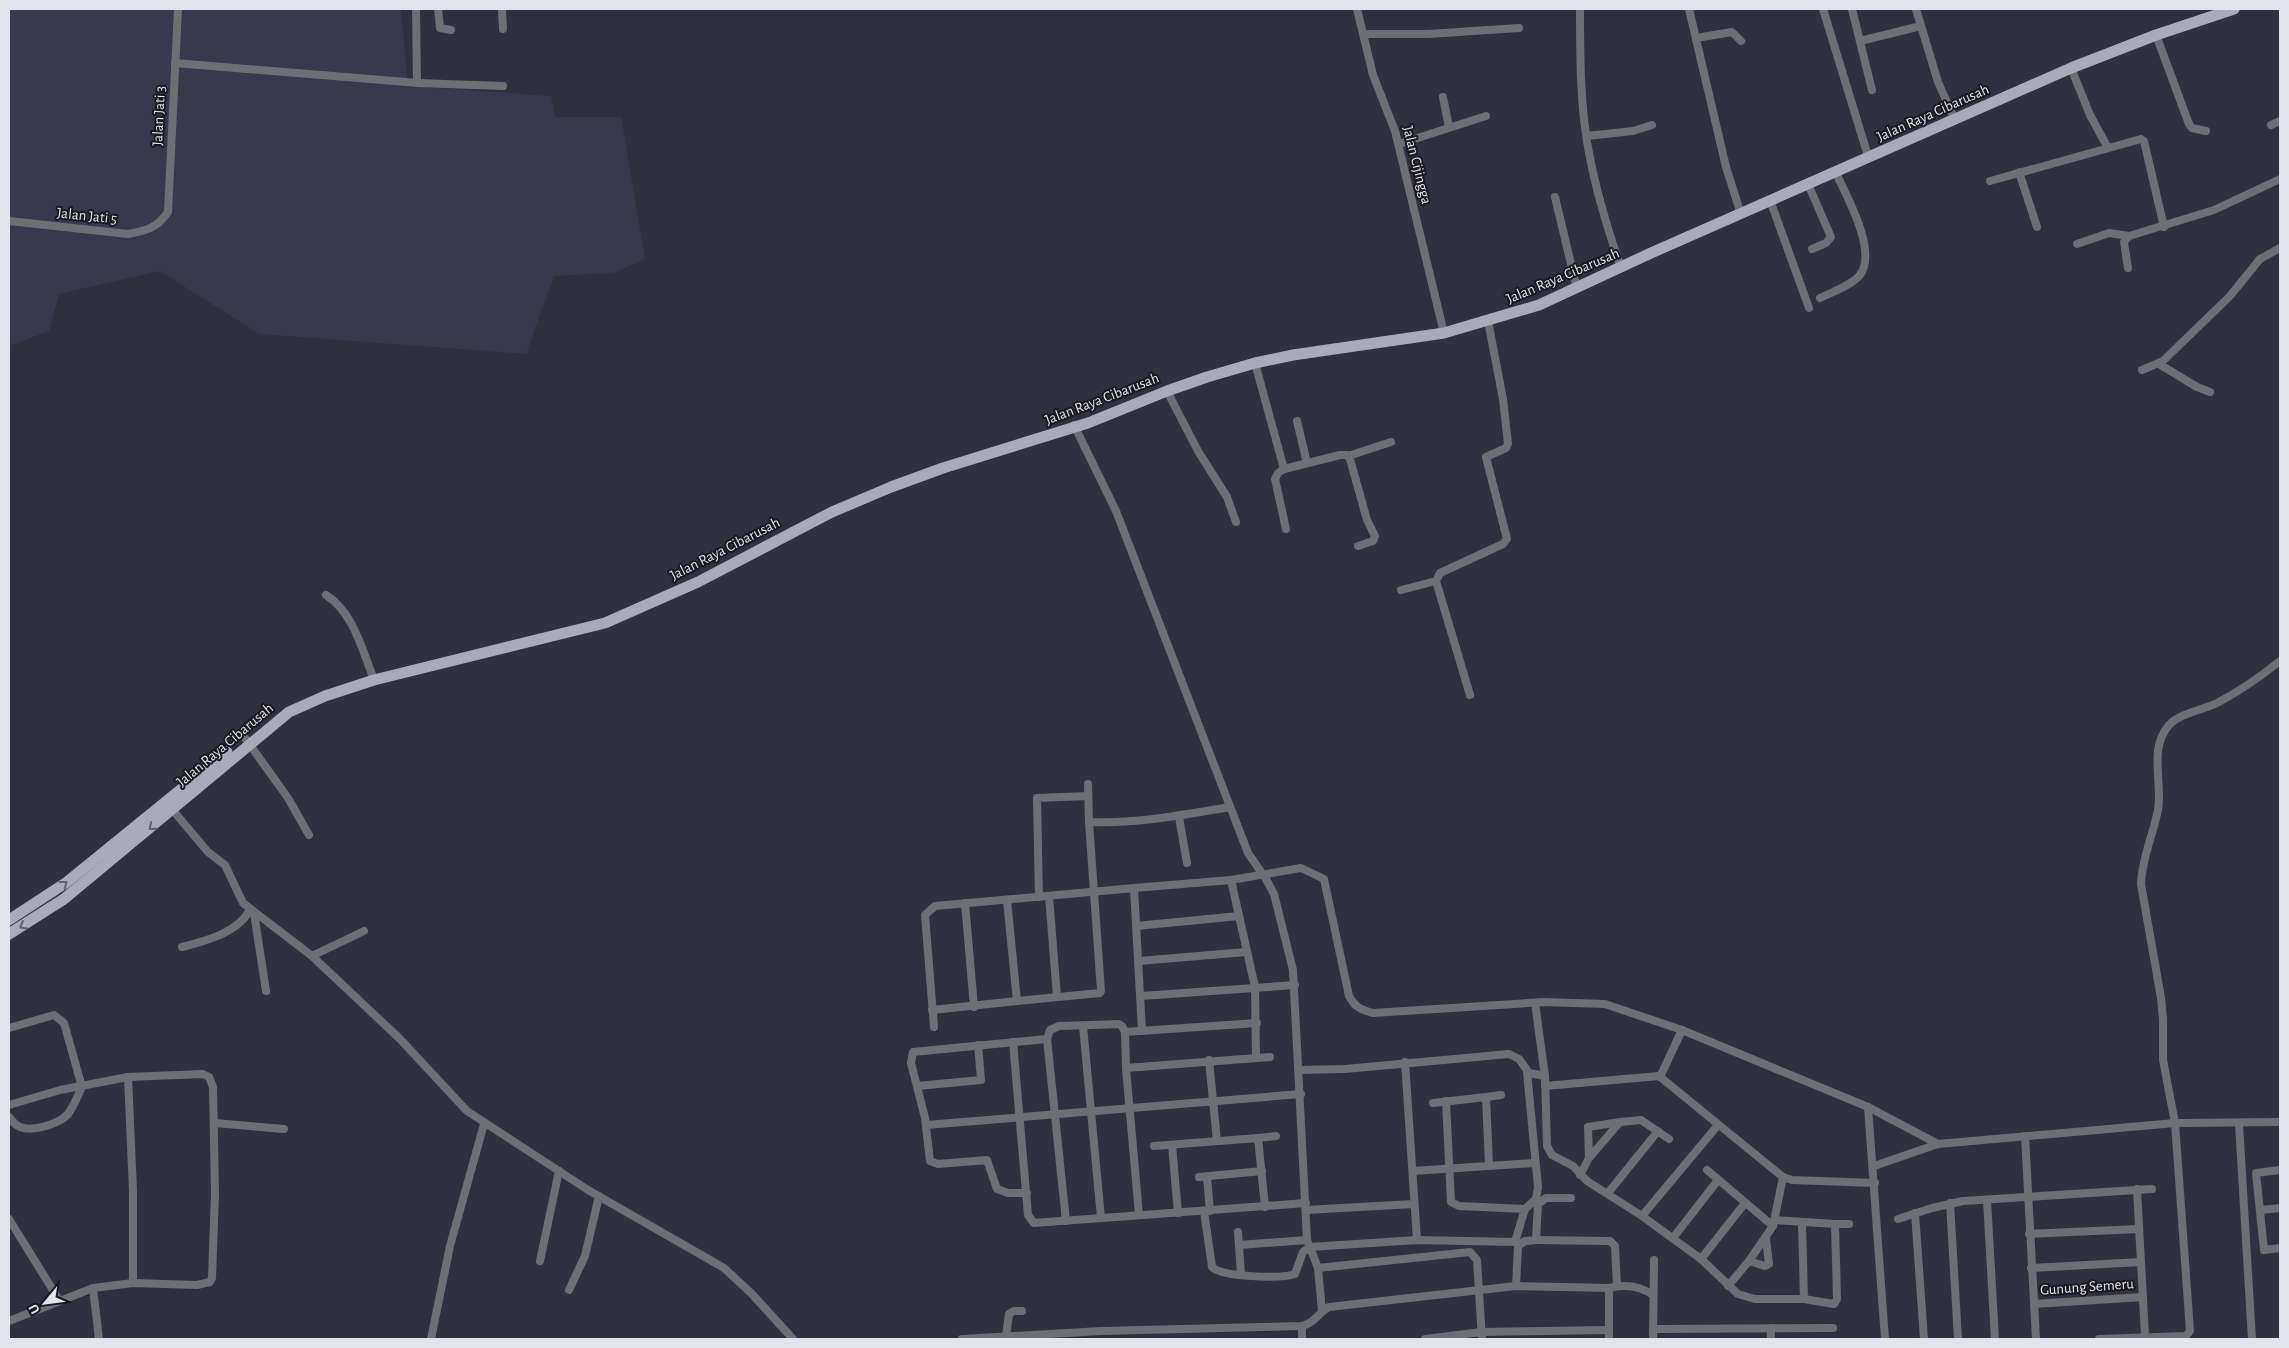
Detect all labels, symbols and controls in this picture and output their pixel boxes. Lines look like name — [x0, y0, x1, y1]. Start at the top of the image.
street label: Jalan Raya Cibarusah — [1875, 82, 1991, 144]
street label: Jalan Jati 3 — [150, 85, 168, 147]
street label: Jalan Cijingga — [1400, 124, 1434, 206]
street label: Jalan Jati 5 — [56, 205, 118, 227]
street label: Jalan Raya Cibarusah — [1504, 245, 1622, 307]
street label: Jalan Raya Cibarusah — [1043, 370, 1161, 428]
street label: Jalan Raya Cibarusah — [668, 515, 782, 583]
street label: Jalan Raya Cibarusah — [174, 700, 276, 790]
one-way arrow — [148, 821, 157, 830]
one-way arrow — [58, 881, 68, 890]
one-way arrow — [19, 919, 28, 929]
street label: Gunung Semeru — [2040, 1276, 2135, 1298]
north arrow — [20, 1278, 70, 1328]
text: U — [26, 1301, 43, 1316]

